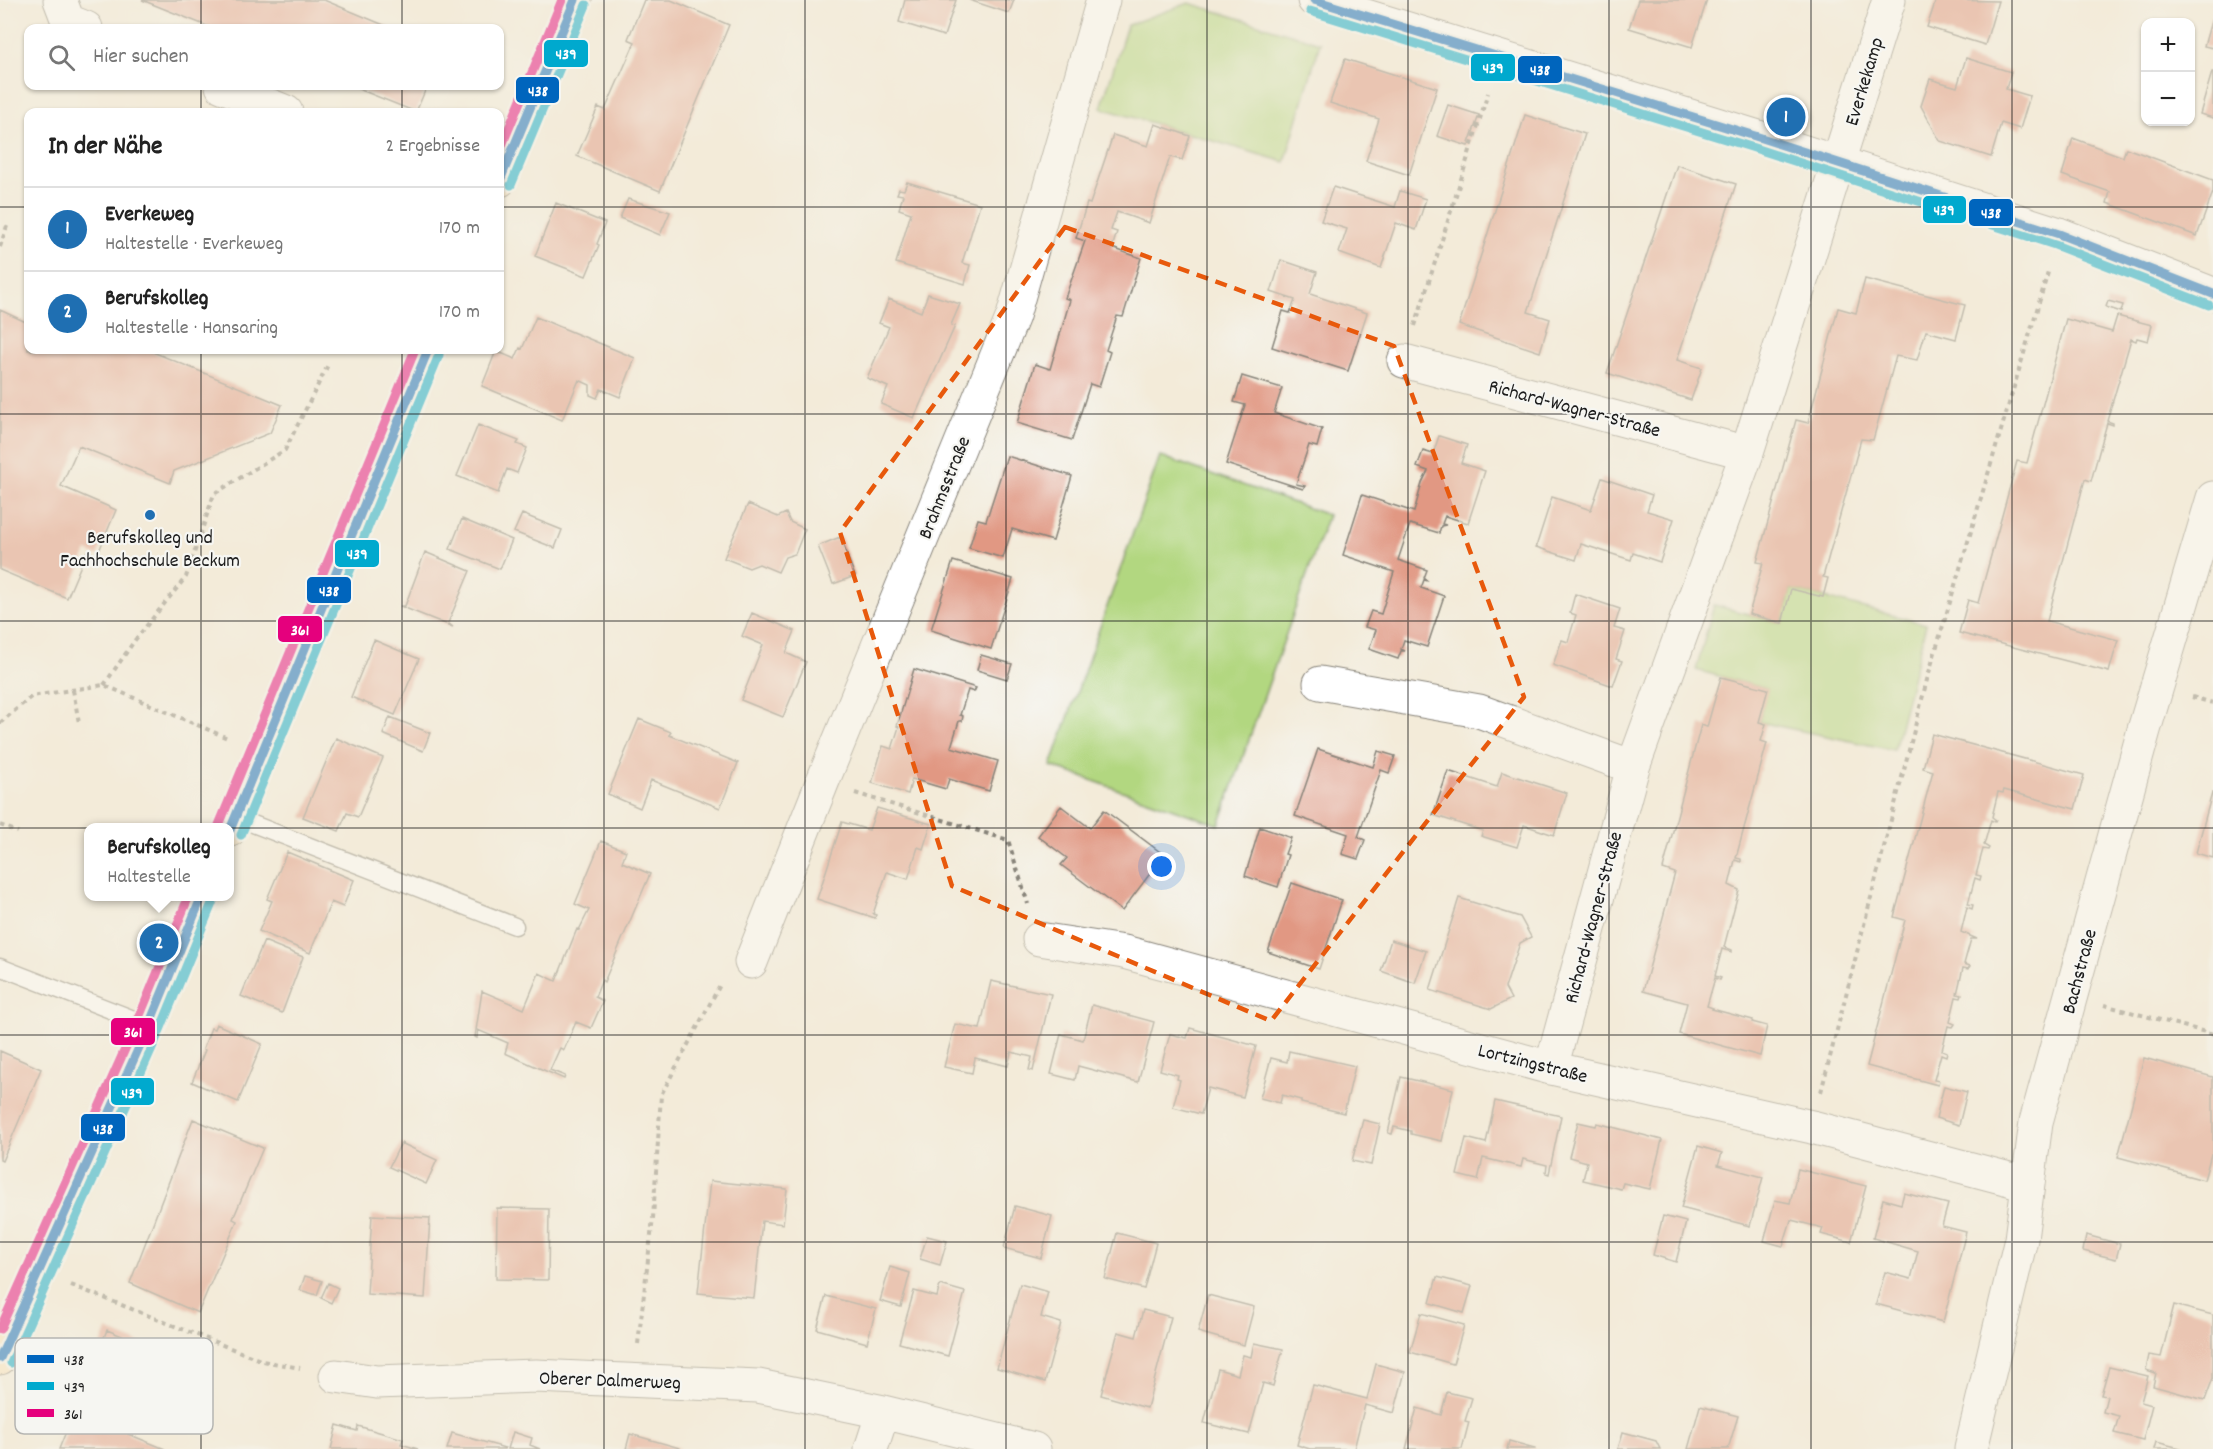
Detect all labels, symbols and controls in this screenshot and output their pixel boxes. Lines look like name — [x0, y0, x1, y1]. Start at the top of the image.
map controls — [2141, 18, 2195, 126]
button: + — [2141, 18, 2195, 72]
search box — [24, 24, 504, 90]
street label: Everkekamp — [1839, 34, 1893, 130]
line badge: 439 — [543, 39, 589, 68]
icon: search — [45, 41, 78, 74]
text: Hier suchen — [93, 42, 189, 73]
text: 439 — [555, 44, 577, 67]
line badge: 439 — [1470, 53, 1516, 82]
line badge: 438 — [1517, 55, 1563, 84]
text: 439 — [1482, 58, 1504, 81]
text: 438 — [1530, 60, 1551, 83]
button: − — [2141, 72, 2195, 126]
line badge: 438 — [515, 76, 560, 104]
text: 438 — [528, 81, 549, 104]
pin: 1 — [1766, 94, 1806, 140]
text: In der Nähe — [48, 129, 162, 166]
text: 2 Ergebnisse — [385, 133, 480, 161]
line badge: 439 — [1922, 195, 1967, 224]
line badge: 438 — [1968, 198, 2014, 227]
text: Everkeweg — [105, 200, 194, 231]
text: 439 — [1933, 200, 1955, 223]
text: 438 — [1981, 203, 2002, 226]
text: 1 — [65, 215, 70, 243]
text: 170 m — [439, 215, 480, 243]
text: Haltestelle · Everkeweg — [105, 231, 283, 259]
text: Berufskolleg — [105, 284, 208, 315]
text: 2 — [63, 299, 72, 327]
text: 170 m — [439, 299, 480, 327]
text: Haltestelle · Hansaring — [105, 315, 278, 343]
street label: Richard-Wagner-Straße — [1485, 373, 1663, 446]
street label: Brahmsstraße — [912, 432, 979, 544]
marker: Berufskolleg und Fachhochschule Beckum — [143, 508, 157, 522]
place label: Berufskolleg und Fachhochschule Beckum — [60, 525, 240, 576]
line badge: 439 — [334, 539, 380, 568]
text: 439 — [346, 544, 368, 567]
line badge: 438 — [306, 576, 352, 604]
text: 438 — [319, 581, 340, 604]
line badge: 361 — [277, 615, 323, 643]
text: 361 — [291, 620, 309, 643]
popup — [84, 823, 234, 901]
street label: Richard-Wagner-Straße — [1558, 829, 1631, 1007]
text: Berufskolleg — [107, 833, 211, 864]
your location — [1147, 852, 1176, 881]
text: Haltestelle — [107, 864, 191, 892]
pin: 2 — [140, 920, 178, 966]
street label: Bachstraße — [2056, 926, 2106, 1017]
line badge: 361 — [110, 1017, 156, 1046]
text: 361 — [124, 1022, 142, 1045]
street label: Lortzingstraße — [1475, 1038, 1590, 1092]
line badge: 439 — [110, 1077, 155, 1106]
text: 439 — [121, 1083, 143, 1106]
line badge: 438 — [80, 1113, 126, 1142]
text: 438 — [93, 1119, 114, 1142]
legend — [15, 1338, 213, 1434]
text: 438 — [64, 1350, 84, 1373]
street label: Oberer Dalmerweg — [538, 1366, 681, 1398]
text: 439 — [64, 1377, 85, 1400]
text: 361 — [64, 1404, 82, 1427]

